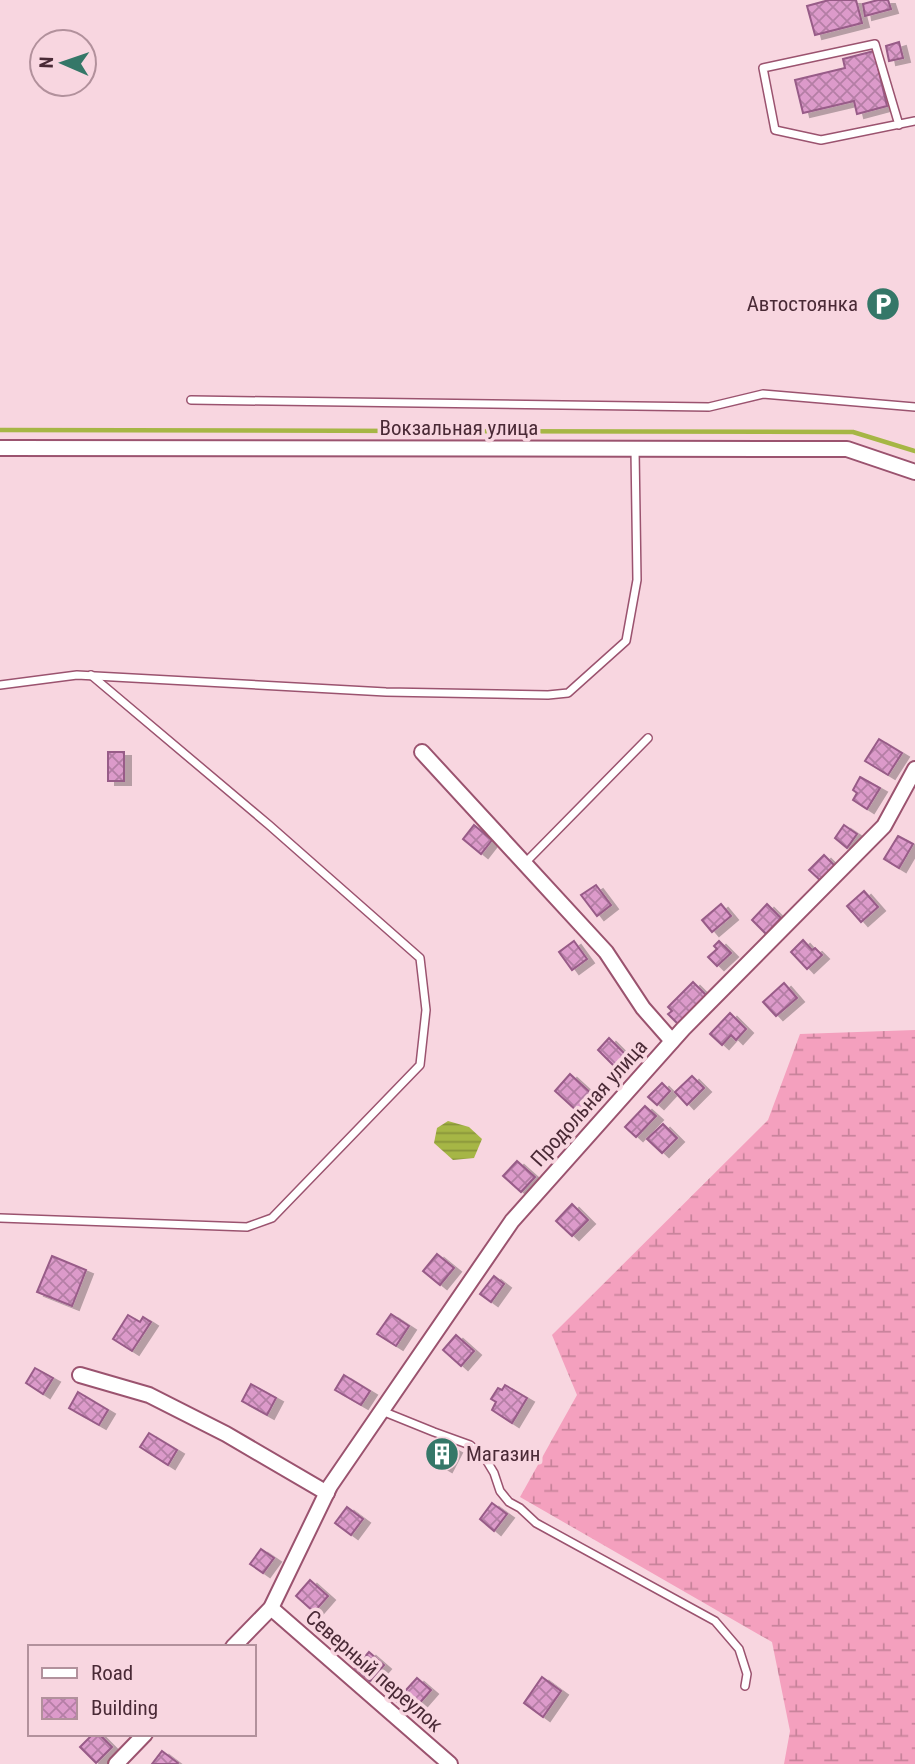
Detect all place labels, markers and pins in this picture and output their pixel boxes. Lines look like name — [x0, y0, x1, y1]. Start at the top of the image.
parking icon: Автостоянка — [864, 285, 902, 323]
place label: Автостоянка — [747, 292, 858, 316]
building icon: Магазин — [423, 1435, 461, 1473]
place label: Магазин — [466, 1442, 541, 1466]

